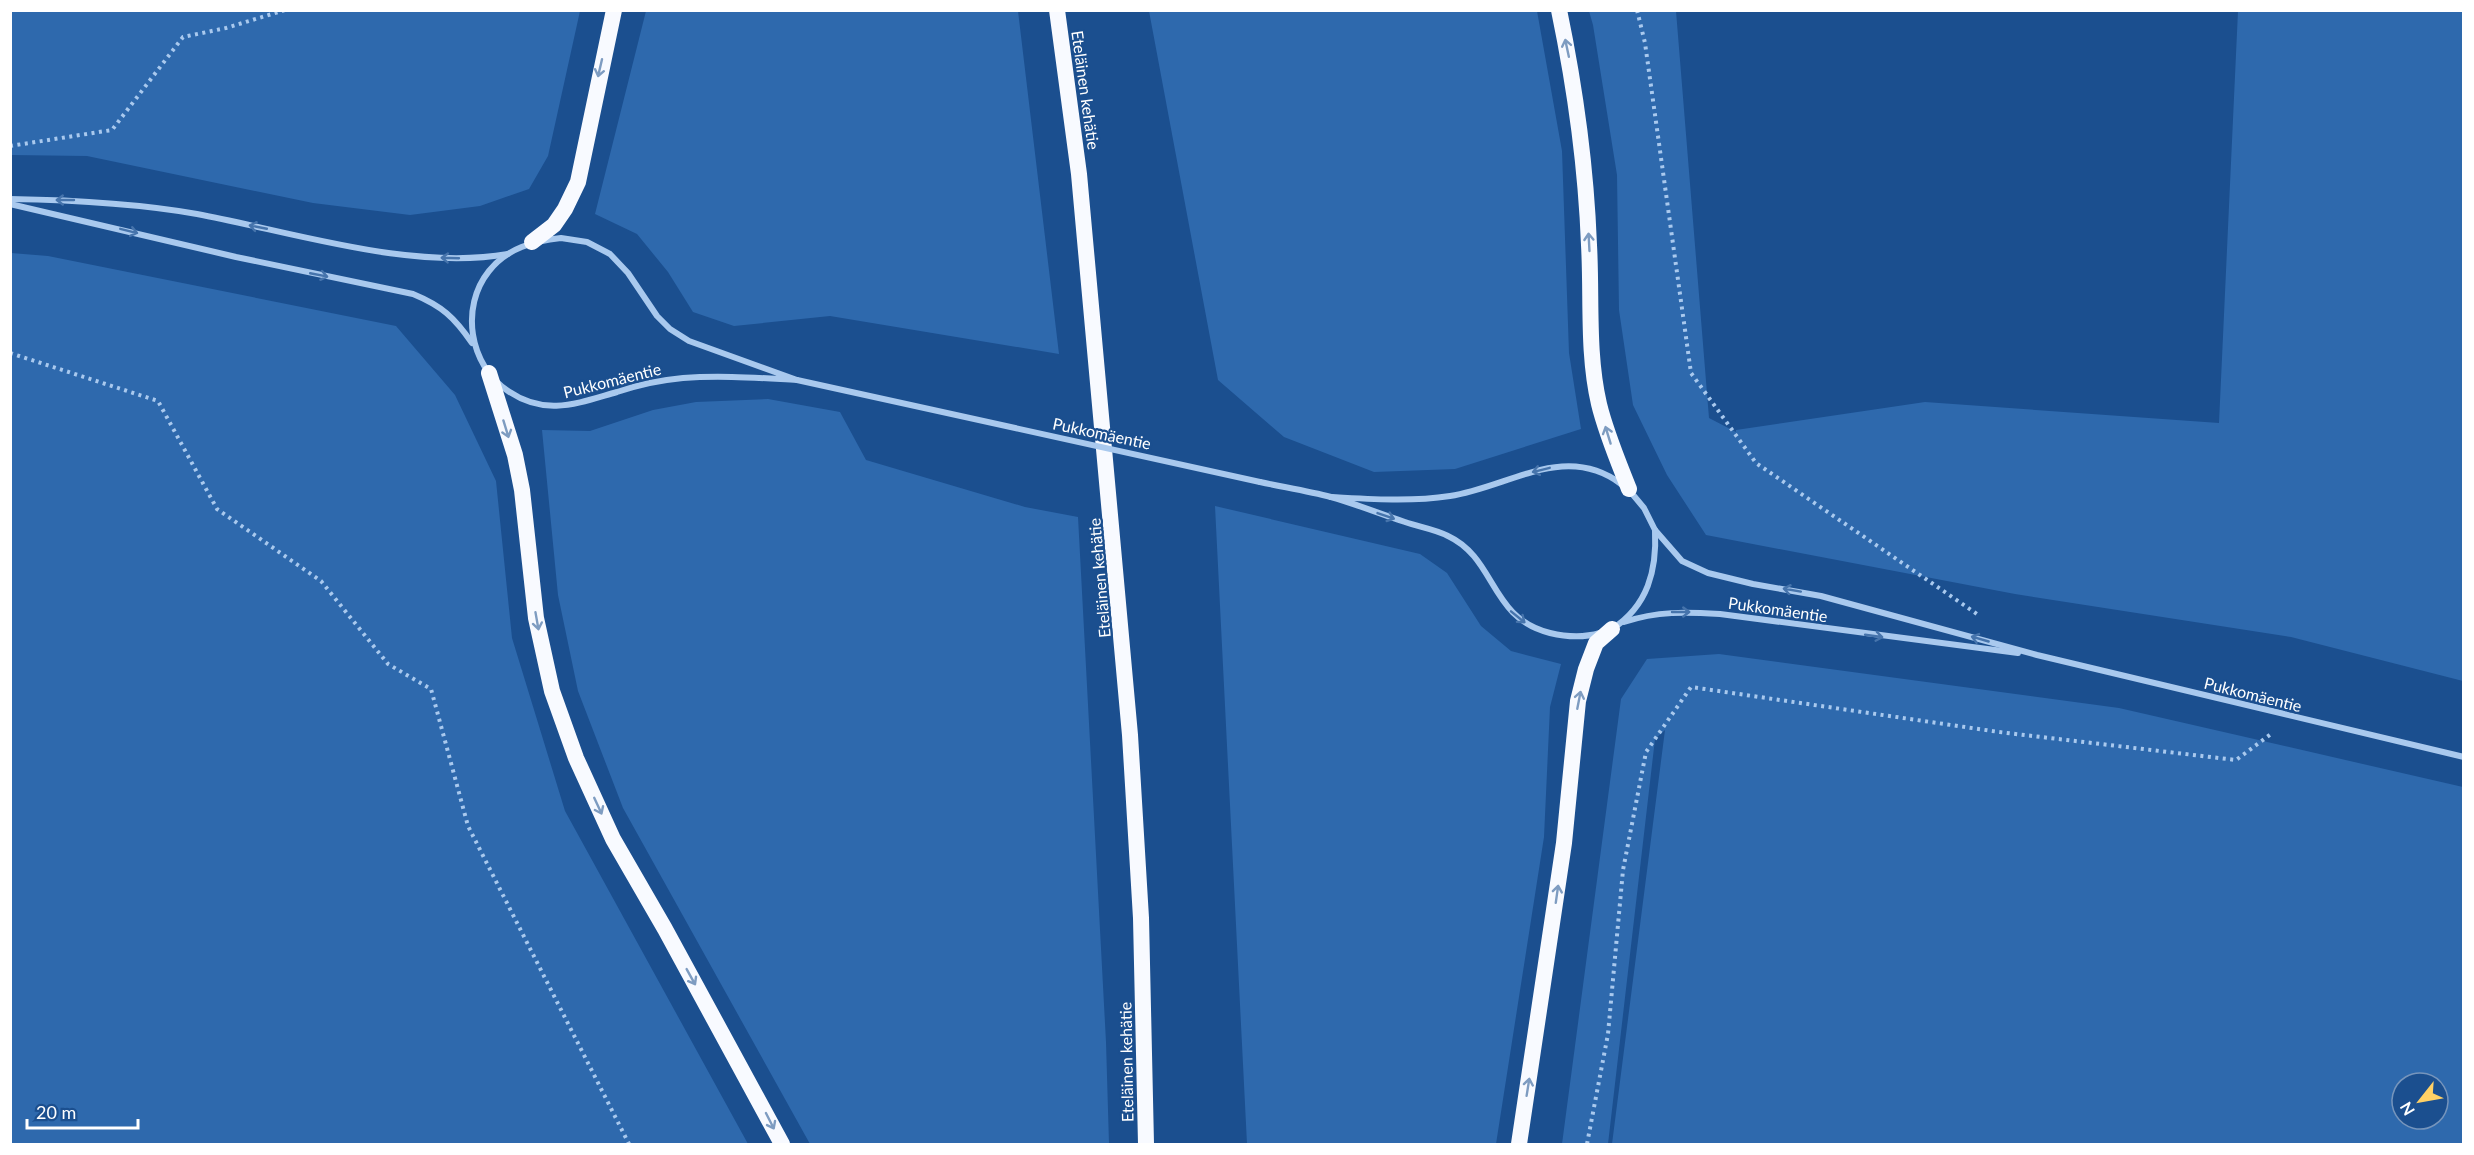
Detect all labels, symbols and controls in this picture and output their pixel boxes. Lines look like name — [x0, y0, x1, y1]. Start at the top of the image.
street label: Eteläinen kehätie — [1068, 29, 1104, 151]
one-way arrow — [1560, 39, 1572, 58]
one-way arrow — [594, 58, 606, 77]
one-way arrow — [56, 194, 76, 205]
one-way arrow — [249, 220, 268, 232]
one-way arrow — [119, 225, 138, 237]
one-way arrow — [1583, 232, 1594, 252]
one-way arrow — [441, 252, 461, 264]
one-way arrow — [309, 270, 328, 281]
street label: Pukkomäentie — [561, 359, 663, 401]
street label: Pukkomäentie — [1051, 413, 1153, 453]
one-way arrow — [502, 419, 513, 438]
one-way arrow — [1602, 426, 1613, 445]
one-way arrow — [1532, 465, 1551, 476]
one-way arrow — [1376, 512, 1395, 523]
street label: Eteläinen kehätie — [1084, 517, 1114, 639]
one-way arrow — [1782, 585, 1802, 596]
street label: Pukkomäentie — [1727, 593, 1829, 625]
one-way arrow — [1670, 606, 1690, 618]
one-way arrow — [1510, 610, 1526, 623]
one-way arrow — [532, 611, 543, 630]
one-way arrow — [1864, 630, 1884, 641]
one-way arrow — [1971, 633, 1990, 644]
street label: Pukkomäentie — [2202, 673, 2304, 715]
one-way arrow — [1574, 691, 1585, 710]
one-way arrow — [592, 796, 604, 814]
one-way arrow — [1552, 884, 1563, 904]
one-way arrow — [686, 967, 697, 985]
street label: Eteläinen kehätie — [1115, 1002, 1137, 1122]
north arrow — [2390, 1071, 2450, 1131]
one-way arrow — [1523, 1077, 1534, 1097]
scale bar — [27, 1092, 138, 1130]
text: N — [2395, 1099, 2418, 1119]
text: 20 m — [36, 1101, 76, 1123]
one-way arrow — [764, 1112, 776, 1129]

